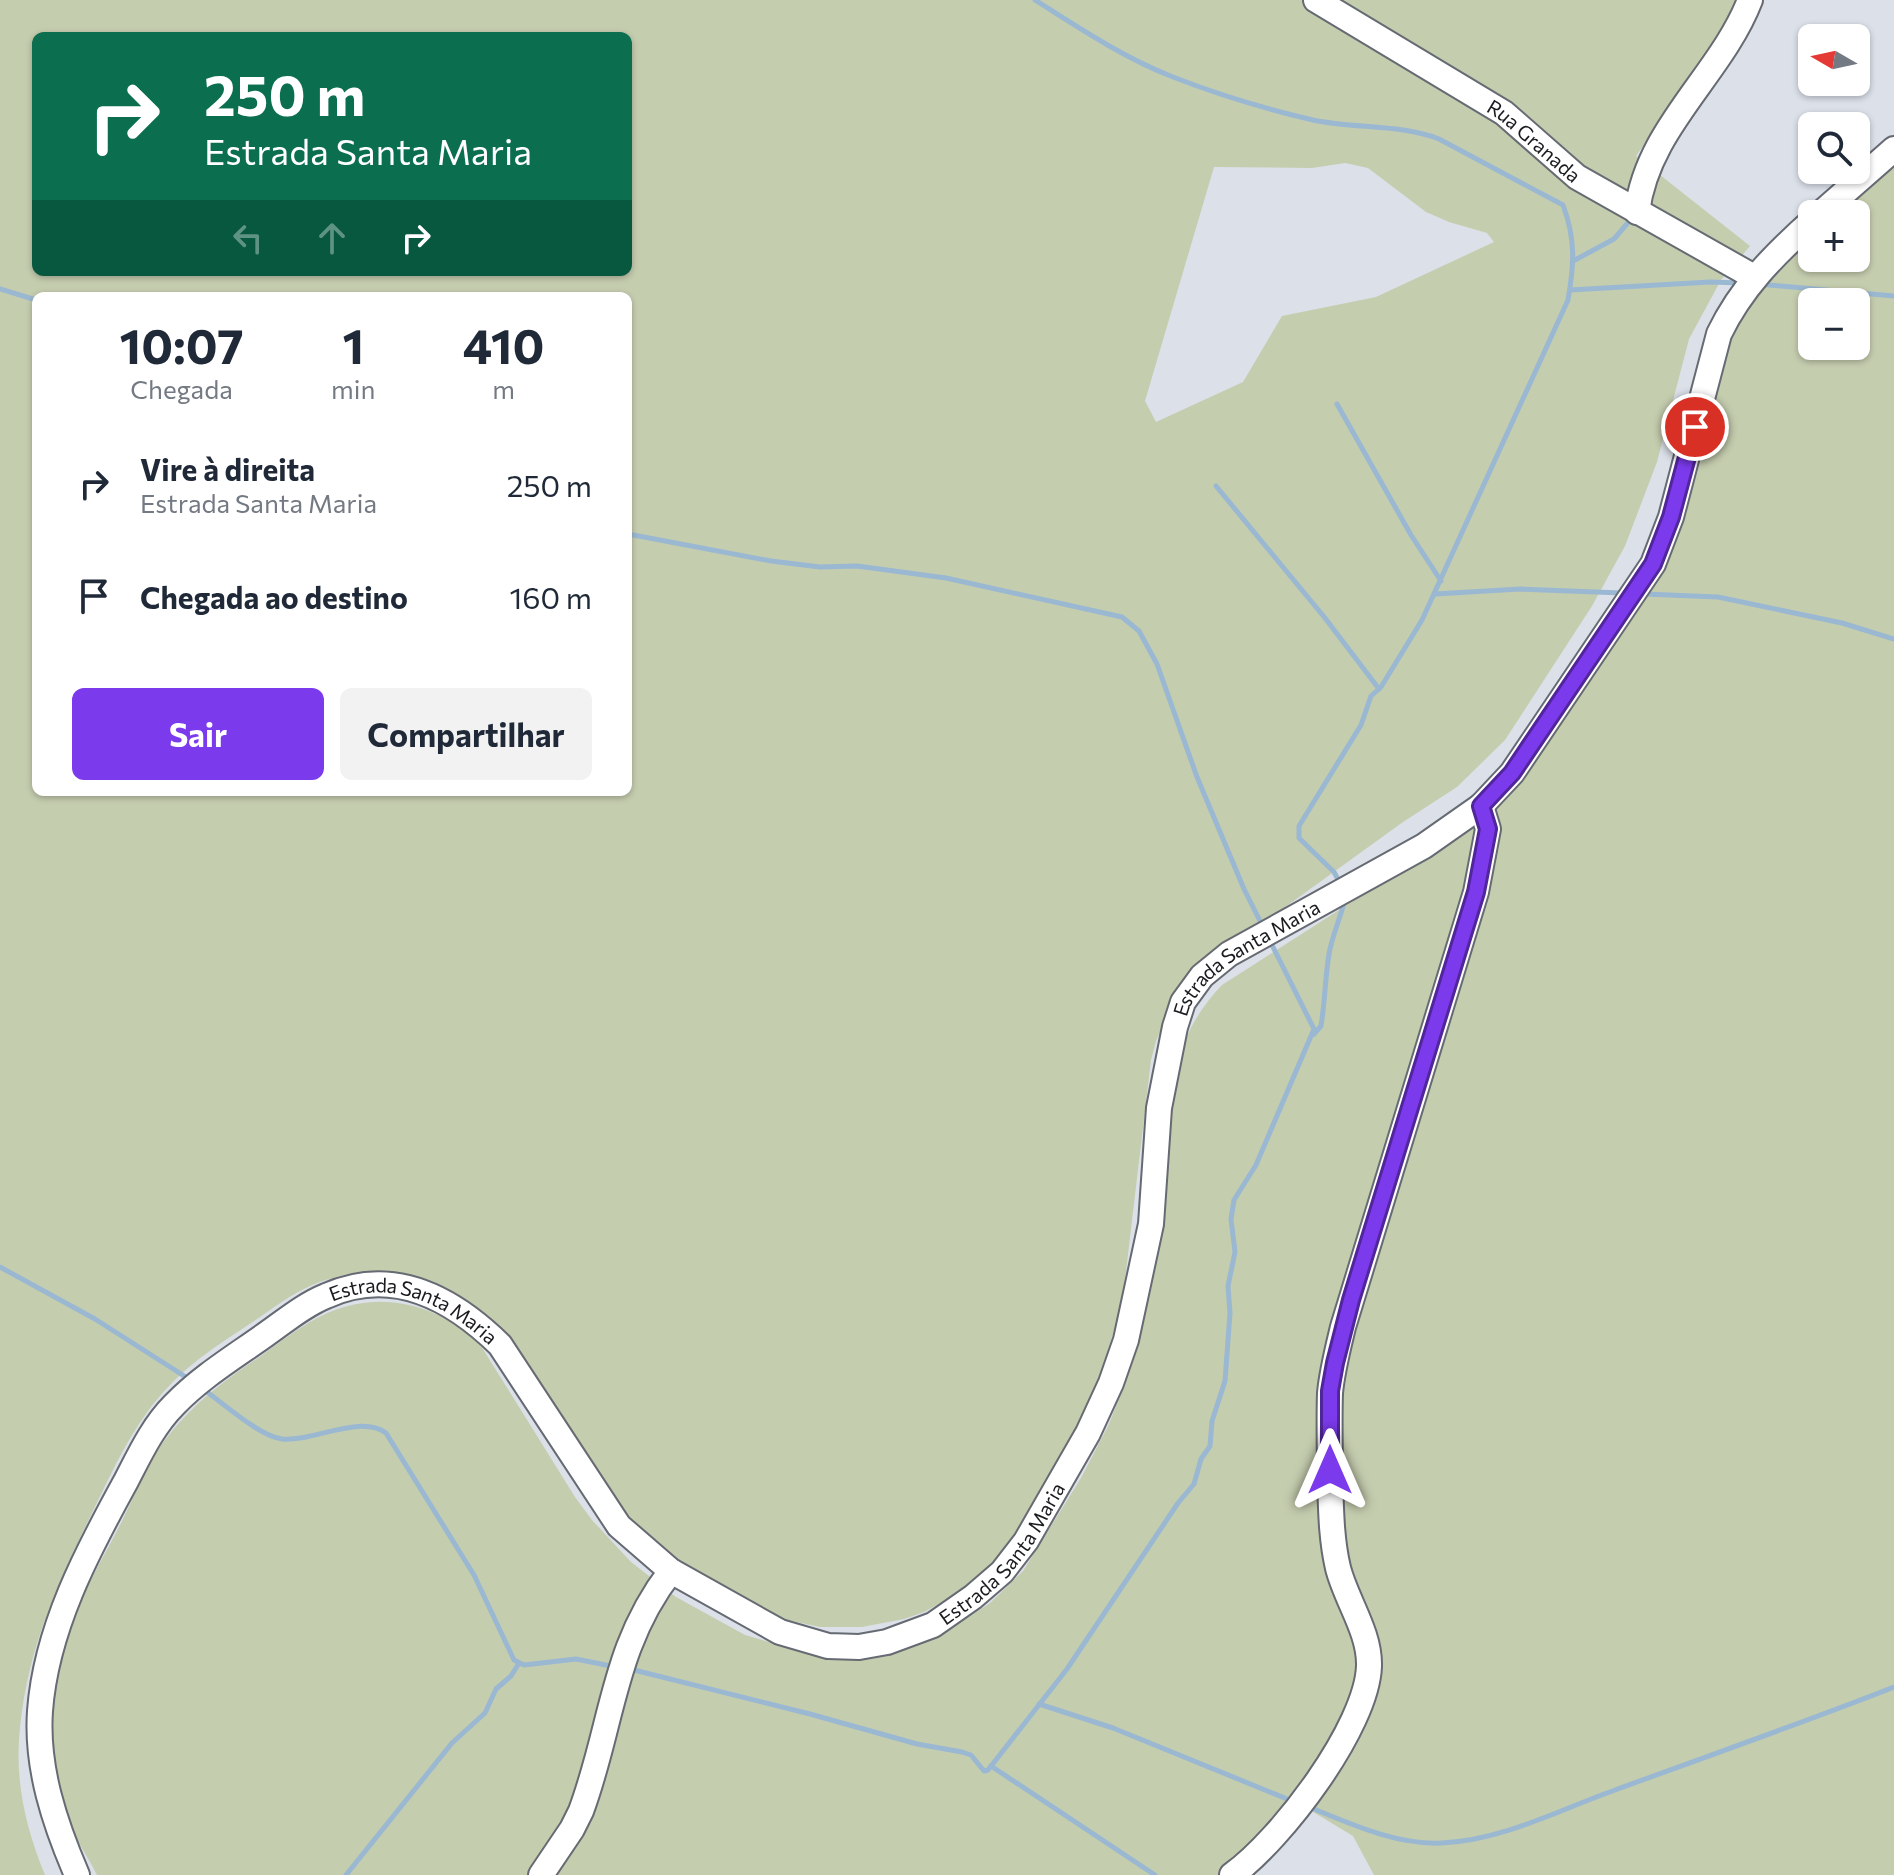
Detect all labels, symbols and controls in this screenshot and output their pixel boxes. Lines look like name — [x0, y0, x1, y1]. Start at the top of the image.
north arrow — [1798, 24, 1870, 96]
map controls — [1798, 24, 1870, 360]
text: 250 m — [204, 59, 365, 128]
icon: right — [72, 64, 176, 168]
street label: Rua Granada — [1483, 94, 1586, 187]
button: search — [1798, 112, 1870, 184]
text: Estrada Santa Maria — [204, 128, 532, 172]
button: + — [1798, 200, 1870, 272]
icon: left — [226, 216, 270, 260]
icon: ahead — [310, 216, 354, 260]
icon: right — [394, 216, 438, 260]
button: − — [1798, 288, 1870, 360]
text: 10:07 — [119, 315, 244, 374]
text: 1 — [342, 315, 364, 374]
text: 410 — [463, 315, 544, 374]
text: Chegada — [130, 373, 233, 404]
text: min — [331, 373, 375, 404]
text: m — [492, 373, 515, 404]
pin — [1661, 393, 1729, 461]
icon: arrive — [1673, 405, 1717, 449]
text: Vire à direita — [140, 450, 315, 487]
icon: right — [72, 462, 116, 506]
text: 250 m — [507, 466, 592, 503]
text: Estrada Santa Maria — [140, 487, 377, 518]
icon: arrive — [72, 574, 116, 618]
text: Chegada ao destino — [140, 578, 408, 615]
text: 160 m — [509, 578, 592, 615]
button: Sair — [72, 688, 324, 780]
button: Compartilhar — [340, 688, 592, 780]
street label: Estrada Santa Maria — [1167, 894, 1324, 1019]
street label: Estrada Santa Maria — [325, 1272, 503, 1349]
position arrow — [1288, 1428, 1372, 1512]
street label: Estrada Santa Maria — [934, 1478, 1069, 1629]

